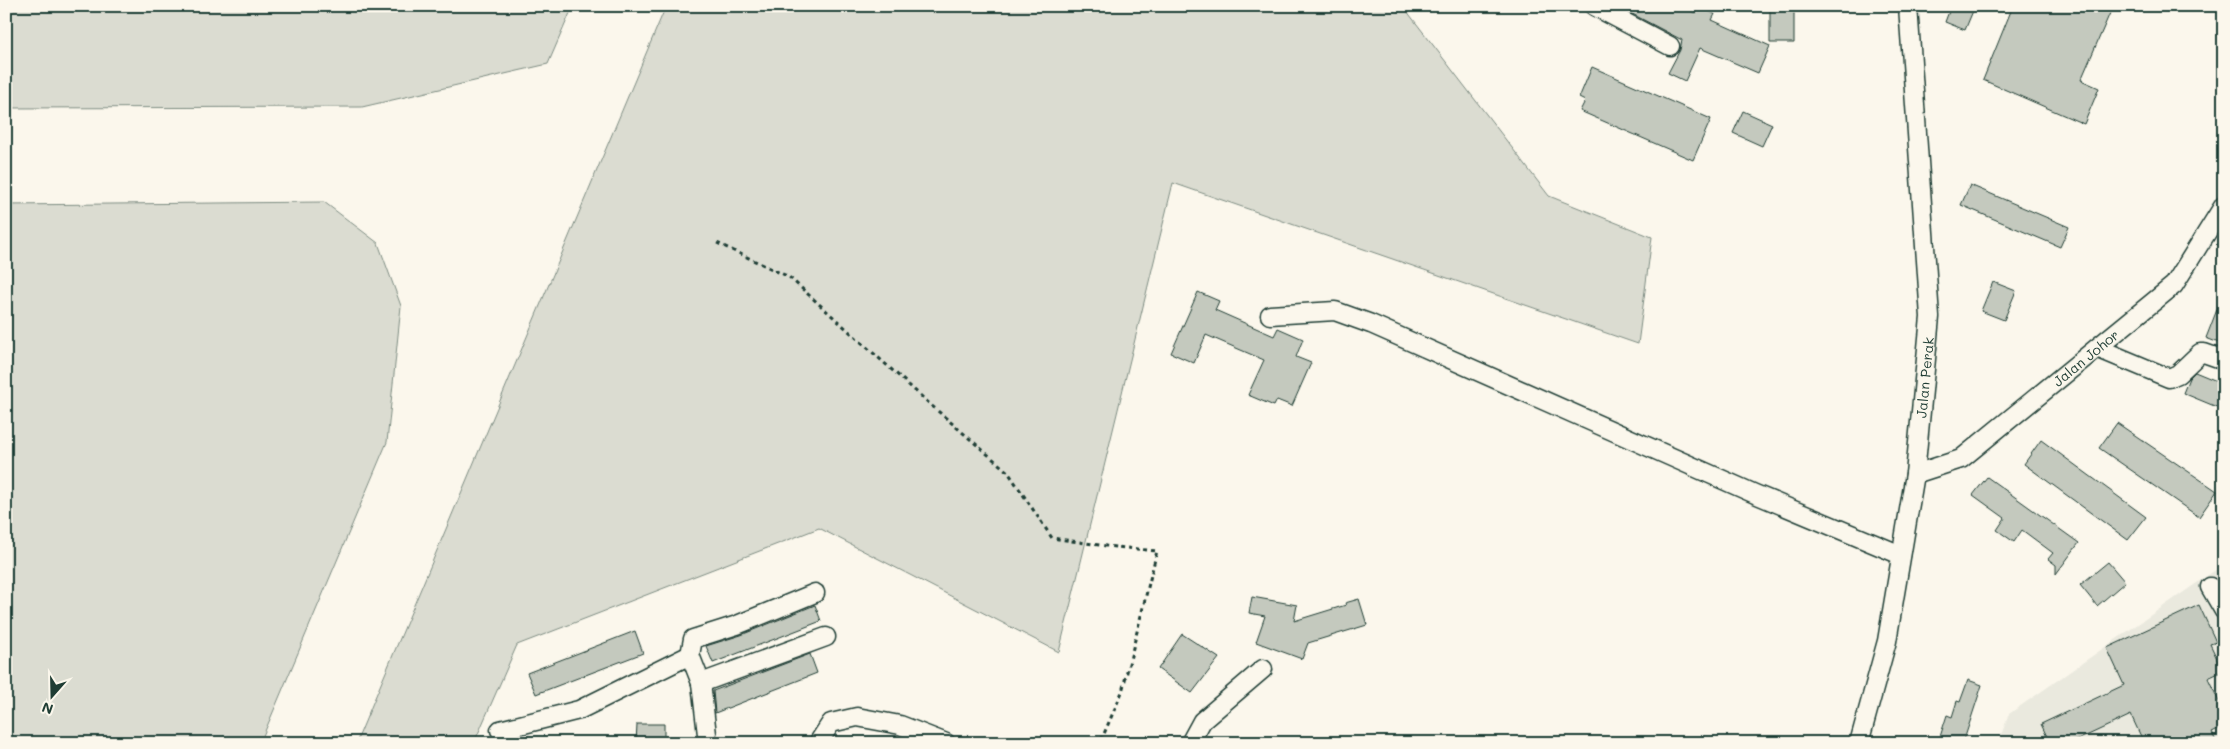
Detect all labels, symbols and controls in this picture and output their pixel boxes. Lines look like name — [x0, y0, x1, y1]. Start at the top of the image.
street label: Jalan Johor — [2048, 325, 2122, 390]
street label: Jalan Perak — [1911, 336, 1938, 419]
north arrow — [28, 672, 78, 722]
text: N — [39, 698, 56, 719]

